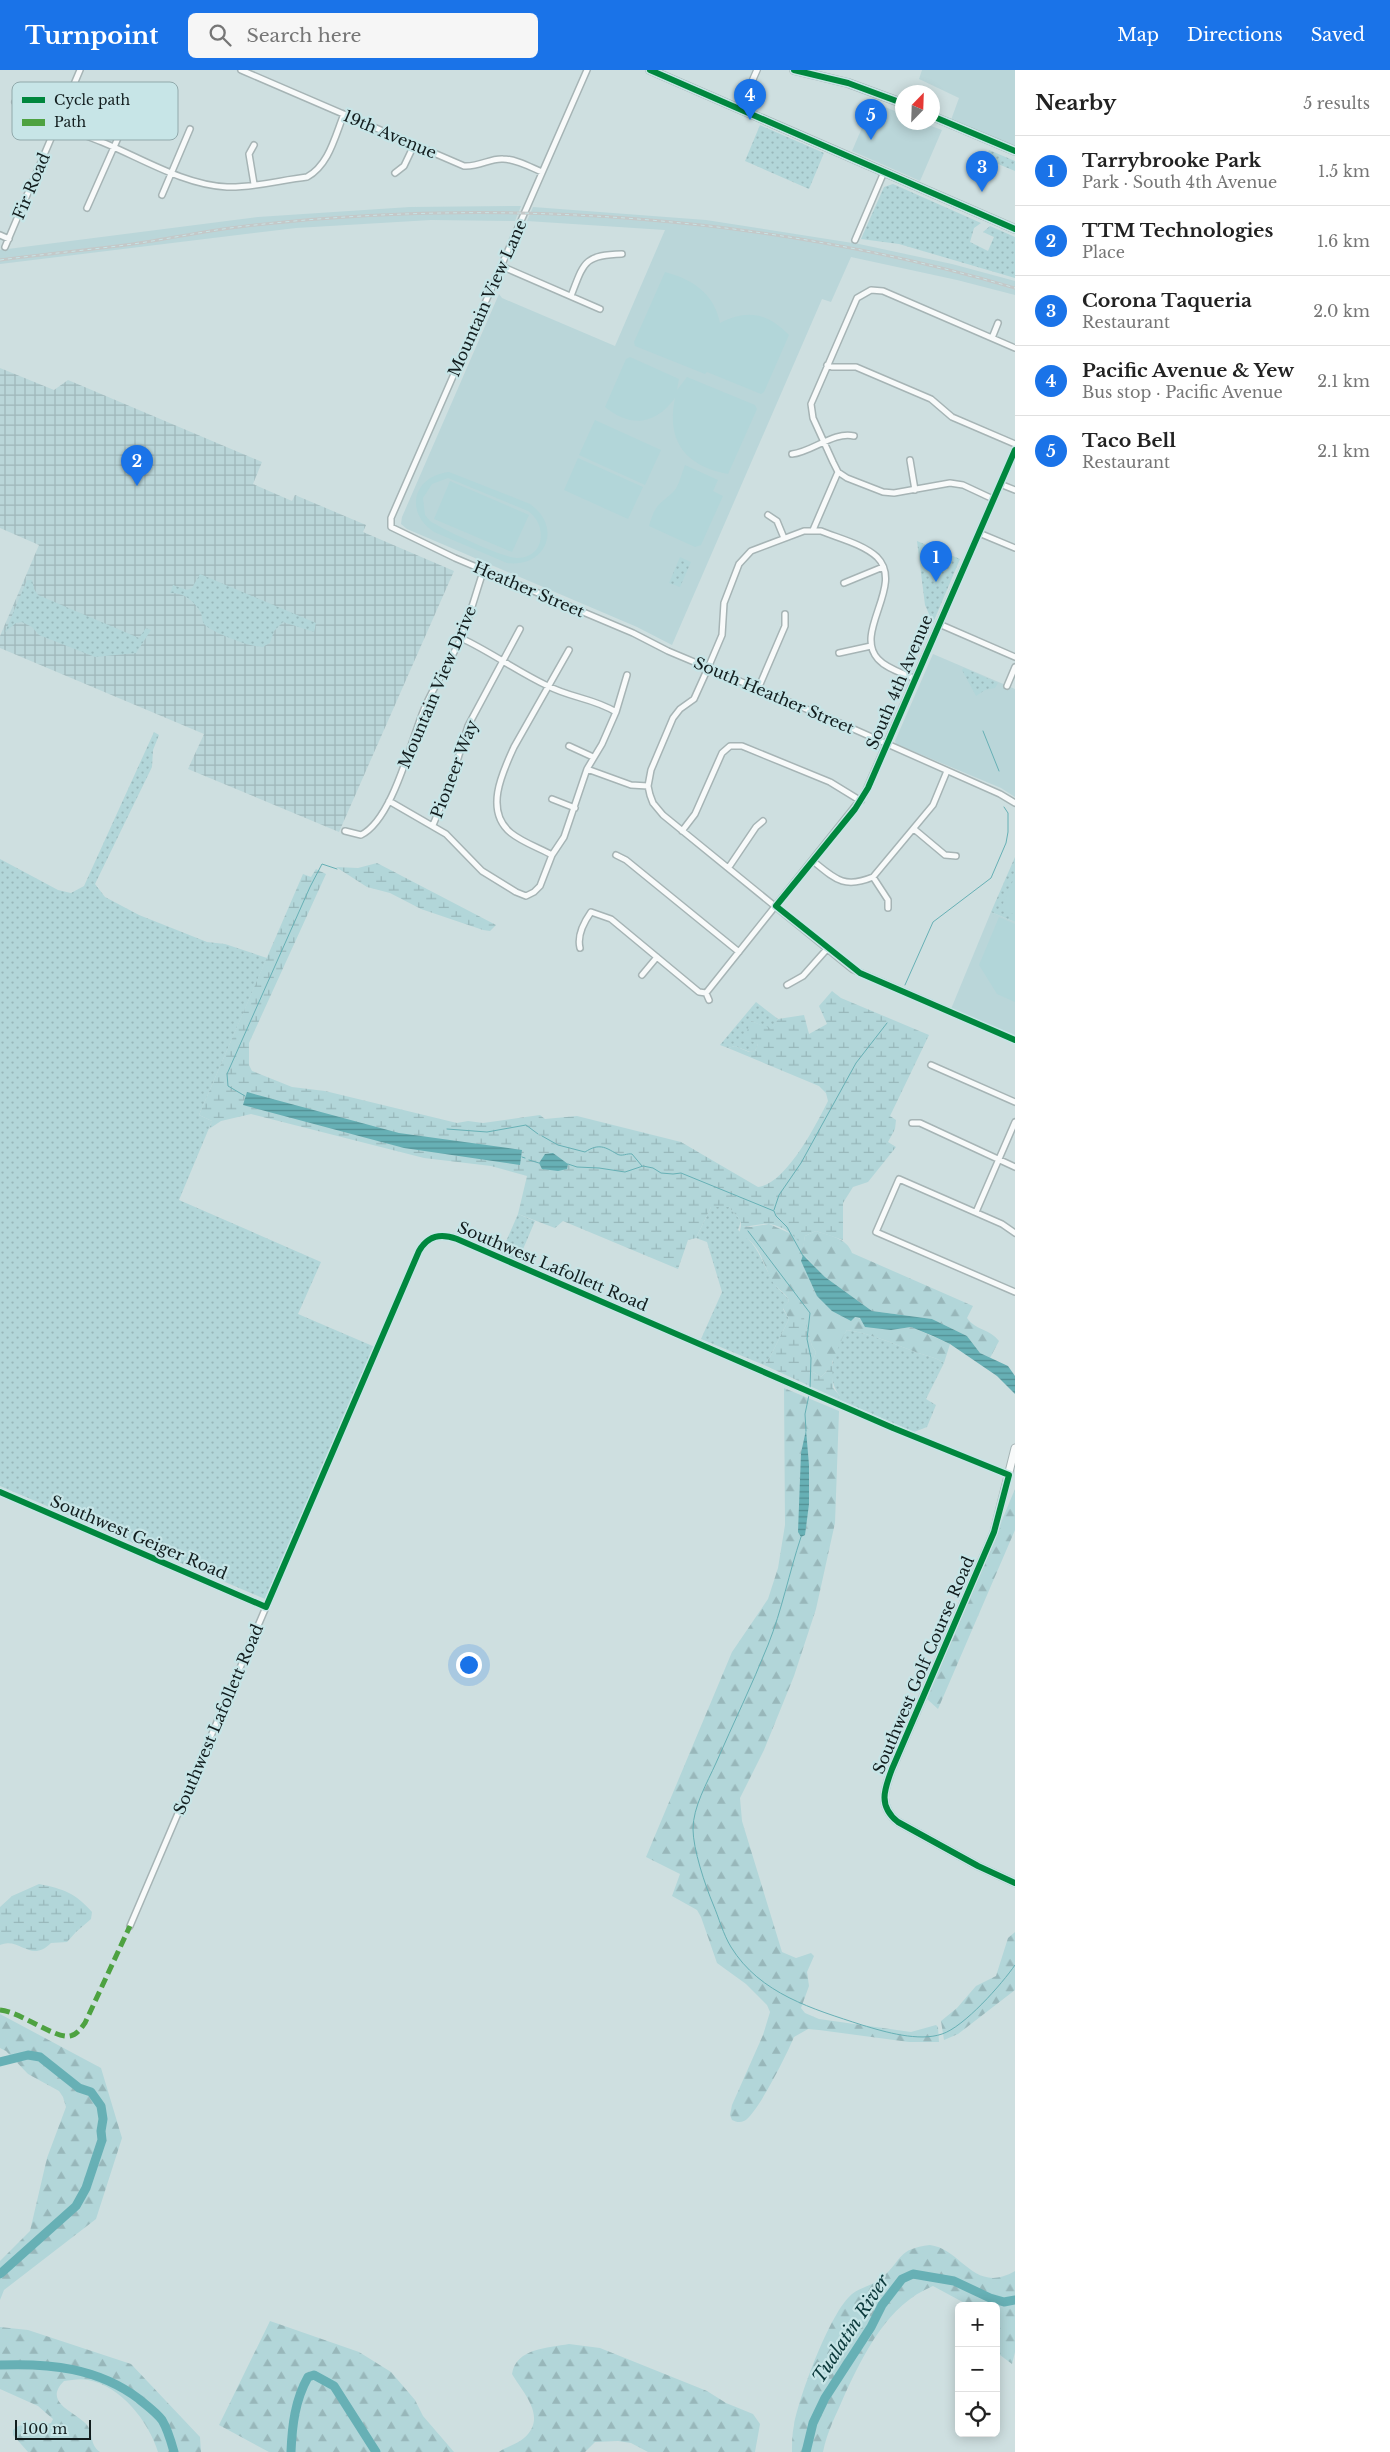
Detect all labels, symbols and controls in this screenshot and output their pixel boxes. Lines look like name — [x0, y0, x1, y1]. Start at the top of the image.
search box — [188, 13, 538, 58]
text: Turnpoint — [25, 21, 158, 50]
icon: search — [206, 21, 234, 49]
text: Search here — [246, 24, 361, 47]
text: Map — [1117, 24, 1159, 46]
text: Directions — [1187, 24, 1283, 46]
text: Saved — [1311, 24, 1365, 46]
pin: 4 — [734, 79, 766, 120]
legend — [12, 82, 178, 140]
north arrow — [895, 85, 940, 130]
text: Nearby — [1035, 90, 1116, 116]
text: Cycle path — [54, 91, 131, 109]
text: 5 results — [1303, 93, 1370, 113]
pin: 5 — [855, 99, 887, 140]
street label: 19th Avenue — [340, 105, 440, 163]
text: Path — [54, 113, 86, 131]
street label: Fir Road — [8, 149, 54, 222]
text: Tarrybrooke Park — [1082, 149, 1261, 172]
pin: 3 — [966, 151, 998, 192]
text: 1 — [1048, 161, 1054, 181]
text: 1.5 km — [1318, 161, 1370, 181]
text: Park · South 4th Avenue — [1082, 172, 1277, 192]
street label: Mountain View Lane — [443, 216, 531, 380]
text: TTM Technologies — [1082, 219, 1273, 242]
text: 2 — [1046, 231, 1056, 251]
text: 1.6 km — [1317, 231, 1370, 251]
text: Place — [1082, 242, 1125, 262]
text: Corona Taqueria — [1082, 289, 1252, 312]
text: 3 — [1046, 301, 1056, 321]
text: 2.0 km — [1313, 301, 1370, 321]
text: Restaurant — [1082, 312, 1170, 332]
text: Pacific Avenue & Yew — [1082, 359, 1294, 382]
text: 4 — [1046, 371, 1056, 391]
text: 2.1 km — [1317, 371, 1370, 391]
text: Bus stop · Pacific Avenue — [1082, 382, 1283, 402]
text: Taco Bell — [1082, 429, 1176, 452]
text: 5 — [1046, 441, 1056, 461]
text: 2.1 km — [1317, 441, 1370, 461]
pin: 2 — [121, 445, 153, 486]
text: Restaurant — [1082, 452, 1170, 472]
pin: 1 — [920, 541, 952, 582]
street label: Heather Street — [471, 557, 587, 621]
street label: Mountain View Drive — [394, 603, 480, 771]
street label: South 4th Avenue — [862, 612, 936, 752]
street label: South Heather Street — [691, 652, 857, 738]
street label: Pioneer Way — [426, 716, 482, 821]
street label: Southwest Lafollett Road — [455, 1217, 651, 1315]
street label: Southwest Geiger Road — [48, 1491, 231, 1583]
street label: Southwest Golf Course Road — [868, 1553, 978, 1777]
street label: Southwest Lafollett Road — [169, 1621, 267, 1817]
your location — [456, 1652, 482, 1678]
water label: Tualatin River — [808, 2270, 895, 2387]
map controls — [955, 2302, 1000, 2437]
button: + — [955, 2302, 1000, 2347]
button: − — [955, 2347, 1000, 2392]
button: locate — [955, 2392, 1000, 2437]
scale bar — [15, 2417, 91, 2440]
text: 100 m — [22, 2420, 67, 2438]

